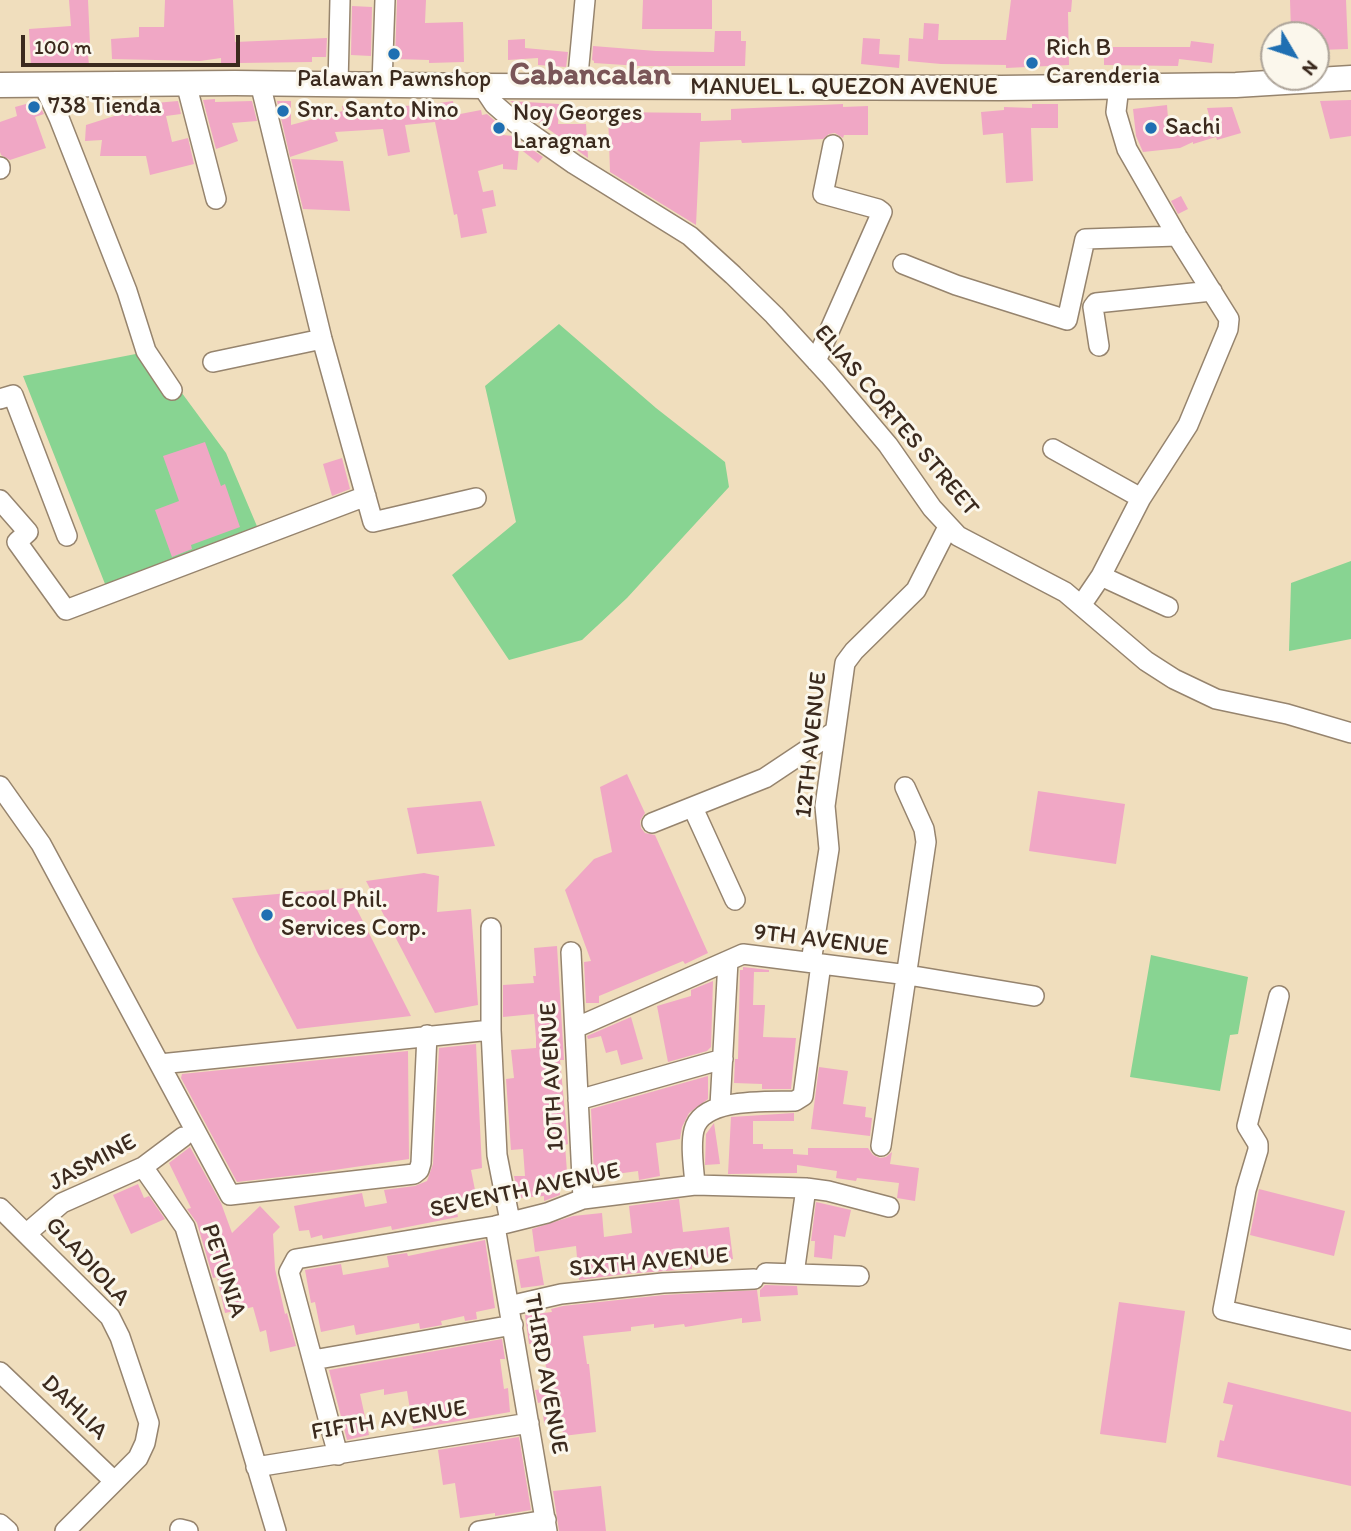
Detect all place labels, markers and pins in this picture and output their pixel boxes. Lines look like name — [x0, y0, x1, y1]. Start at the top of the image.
place label: Rich B Carenderia — [1046, 35, 1160, 91]
marker: Palawan Pawnshop — [386, 46, 402, 62]
marker: Rich B Carenderia — [1024, 55, 1040, 71]
place label: Palawan Pawnshop — [297, 66, 491, 94]
place label: 738 Tienda — [48, 93, 161, 121]
place label: Snr. Santo Nino — [297, 97, 459, 125]
marker: 738 Tienda — [26, 99, 42, 115]
place label: Noy Georges Laragnan — [513, 100, 642, 156]
marker: Snr. Santo Nino — [275, 103, 291, 119]
place label: Sachi — [1165, 114, 1221, 142]
marker: Noy Georges Laragnan — [491, 120, 507, 136]
marker: Sachi — [1143, 120, 1159, 136]
place label: Ecool Phil. Services Corp. — [281, 887, 427, 943]
marker: Ecool Phil. Services Corp. — [259, 907, 275, 923]

